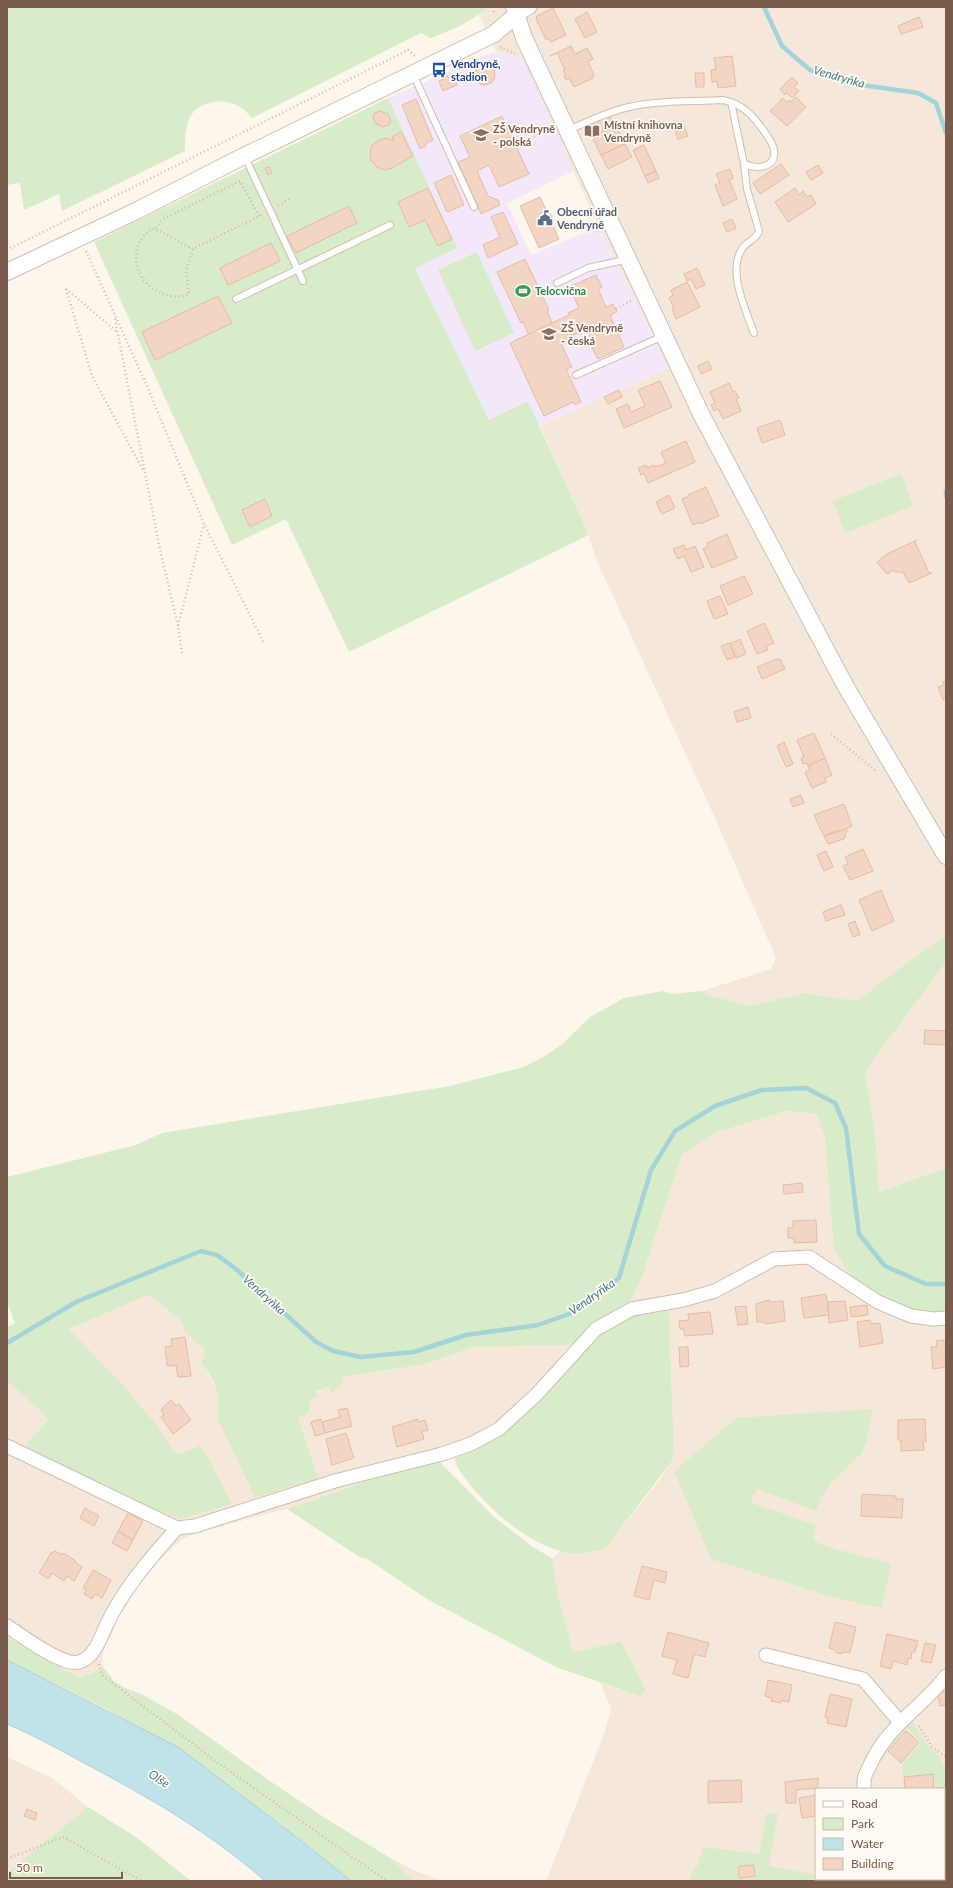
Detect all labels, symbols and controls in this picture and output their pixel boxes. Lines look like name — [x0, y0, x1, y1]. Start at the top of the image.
place label: Vendryně, stadion — [450, 57, 501, 83]
bus stop icon: Vendryně, stadion — [430, 61, 448, 79]
water label: Vendryňka — [812, 62, 867, 91]
place label: Místní knihovna Vendryně — [603, 118, 683, 144]
place label: ZŠ Vendryně - polská — [493, 122, 555, 148]
library icon: Místní knihovna Vendryně — [583, 122, 601, 140]
school or university icon: ZŠ Vendryně - polská — [472, 126, 490, 144]
place label: Obecní úřad Vendryně — [556, 205, 617, 231]
public building icon: Obecní úřad Vendryně — [536, 209, 554, 227]
sports icon: Telocvična — [514, 282, 532, 300]
place label: Telocvična — [535, 284, 586, 297]
place label: ZŠ Vendryně - česká — [561, 321, 623, 347]
school or university icon: ZŠ Vendryně - česká — [540, 325, 558, 343]
water label: Vendryňka — [240, 1271, 289, 1318]
water label: Vendryňka — [566, 1275, 618, 1318]
water label: Olše — [146, 1766, 173, 1791]
legend — [815, 1788, 945, 1880]
text: Road — [851, 1796, 878, 1811]
text: Park — [851, 1816, 875, 1831]
text: Water — [851, 1836, 884, 1851]
scale bar — [10, 1854, 122, 1880]
text: Building — [851, 1856, 894, 1871]
text: 50 m — [16, 1860, 43, 1875]

